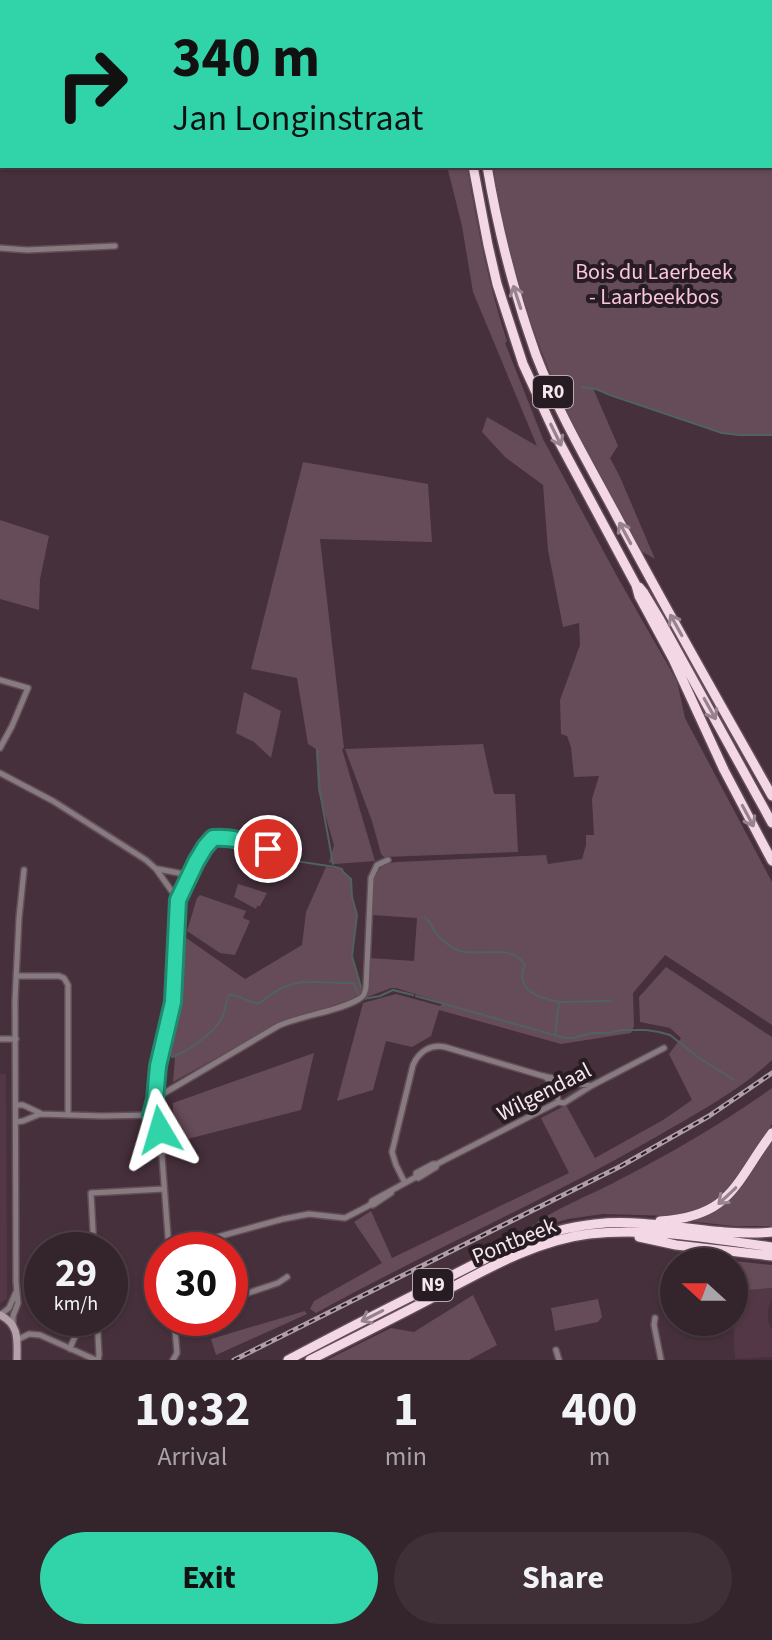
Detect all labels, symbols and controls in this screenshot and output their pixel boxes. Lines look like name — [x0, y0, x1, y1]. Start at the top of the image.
text: 340 m — [172, 19, 320, 98]
icon: right — [40, 32, 144, 136]
text: Jan Longinstraat — [172, 93, 423, 144]
park label: Bois du Laerbeek - Laarbeekbos — [575, 256, 733, 313]
one-way arrow — [509, 285, 524, 310]
road number: R0 — [533, 376, 573, 408]
one-way arrow — [549, 422, 564, 446]
one-way arrow — [617, 522, 633, 546]
one-way arrow — [668, 614, 683, 638]
one-way arrow — [703, 697, 718, 721]
one-way arrow — [740, 803, 756, 827]
pin — [234, 815, 302, 883]
icon: arrive — [246, 827, 290, 871]
street label: Wilgendaal — [491, 1055, 597, 1129]
position arrow — [118, 1088, 202, 1172]
one-way arrow — [717, 1186, 737, 1205]
street label: Pontbeek — [467, 1210, 561, 1272]
speed limit sign: 30 — [144, 1232, 248, 1336]
text: 29 — [55, 1245, 97, 1302]
north arrow — [660, 1248, 748, 1336]
map controls — [660, 1248, 748, 1336]
road number: N9 — [413, 1269, 453, 1301]
text: km/h — [54, 1290, 98, 1318]
one-way arrow — [361, 1309, 384, 1325]
text: 10:32 — [134, 1376, 250, 1444]
text: 1 — [393, 1376, 419, 1444]
text: 400 — [561, 1376, 637, 1444]
text: Arrival — [157, 1438, 227, 1475]
text: min — [385, 1438, 427, 1475]
text: m — [589, 1438, 610, 1475]
button: Exit — [40, 1532, 378, 1624]
button: Share — [394, 1532, 732, 1624]

